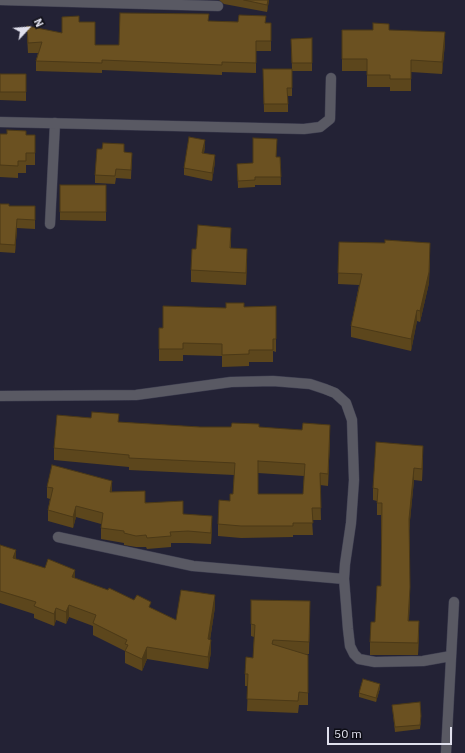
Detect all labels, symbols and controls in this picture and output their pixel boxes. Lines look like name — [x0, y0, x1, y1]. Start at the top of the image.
north arrow — [8, 8, 48, 48]
text: N — [31, 16, 47, 29]
scale bar — [329, 719, 454, 745]
text: 50 m — [334, 726, 362, 741]

